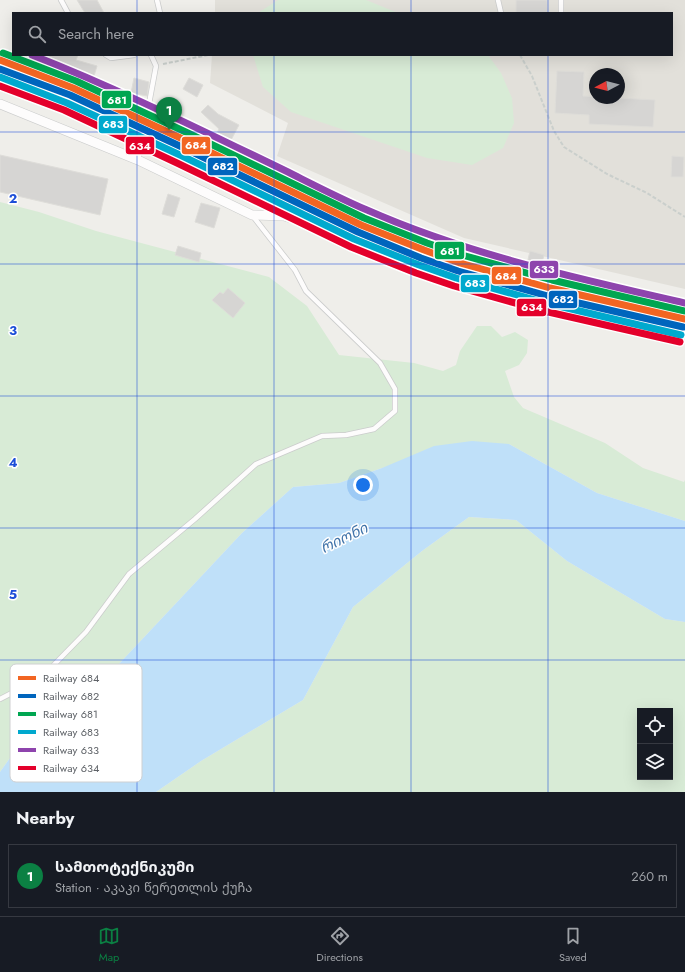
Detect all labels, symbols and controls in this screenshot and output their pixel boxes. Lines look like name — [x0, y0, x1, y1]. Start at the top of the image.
search box — [12, 12, 673, 56]
icon: search — [26, 23, 48, 45]
text: Search here — [58, 23, 134, 45]
north arrow — [589, 68, 625, 104]
line badge: 681 — [101, 90, 132, 109]
text: 681 — [107, 92, 127, 108]
pin: 1 — [156, 97, 182, 130]
line badge: 683 — [98, 115, 128, 134]
text: 683 — [102, 116, 124, 132]
line badge: 634 — [125, 136, 155, 155]
line badge: 684 — [181, 136, 211, 155]
text: 684 — [185, 137, 207, 153]
text: 634 — [129, 138, 151, 154]
line badge: 682 — [207, 157, 238, 176]
text: 682 — [212, 158, 234, 174]
text: 2 — [9, 189, 17, 208]
line badge: 681 — [434, 241, 465, 260]
text: 681 — [440, 243, 460, 259]
line badge: 633 — [529, 260, 559, 279]
text: 633 — [533, 261, 555, 277]
line badge: 684 — [491, 266, 522, 285]
text: 684 — [495, 268, 517, 284]
line badge: 683 — [460, 274, 490, 293]
text: 683 — [464, 275, 486, 291]
line badge: 682 — [548, 290, 578, 309]
text: 682 — [552, 291, 574, 307]
line badge: 634 — [516, 298, 547, 317]
text: 634 — [521, 299, 543, 315]
text: 3 — [9, 321, 17, 340]
text: 4 — [8, 453, 18, 472]
your location — [353, 475, 373, 495]
water label: რიონი — [317, 516, 373, 559]
text: 5 — [9, 585, 17, 604]
legend — [10, 664, 142, 782]
text: Railway 684 — [43, 670, 100, 686]
text: Railway 682 — [43, 688, 99, 704]
text: Railway 681 — [43, 706, 98, 722]
map controls — [637, 708, 673, 780]
button: locate — [637, 708, 673, 744]
text: Railway 683 — [43, 724, 99, 740]
text: Railway 633 — [43, 742, 99, 758]
button: layers — [637, 744, 673, 780]
text: Railway 634 — [43, 760, 100, 776]
text: Nearby — [16, 806, 74, 830]
text: სამთოტექნიკუმი — [55, 856, 194, 878]
text: 1 — [27, 867, 33, 886]
text: 260 m — [631, 867, 668, 886]
text: Station · აკაკი წერეთლის ქუჩა — [55, 878, 252, 897]
tab: Map — [98, 925, 120, 965]
tab: Directions — [316, 925, 363, 965]
tab: Saved — [559, 925, 587, 965]

